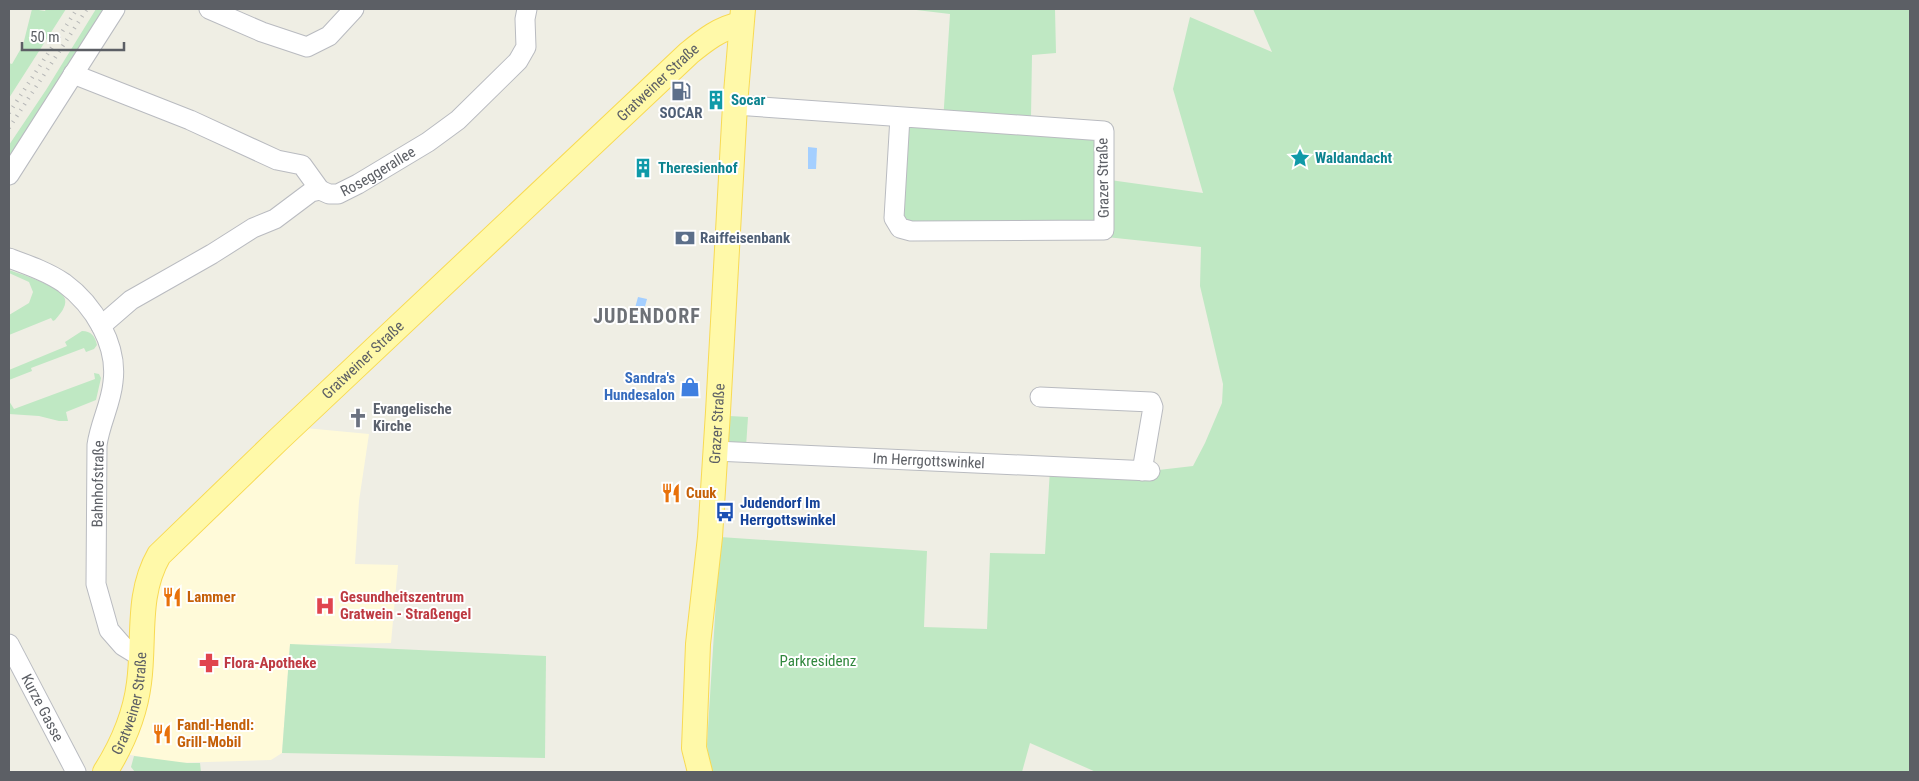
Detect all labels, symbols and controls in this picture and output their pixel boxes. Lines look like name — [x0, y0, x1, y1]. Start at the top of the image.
scale bar — [22, 20, 125, 52]
text: 50 m — [30, 28, 60, 46]
street label: Gratweiner Straße — [613, 40, 703, 125]
fuel station icon: SOCAR — [670, 80, 692, 102]
building icon: Socar — [705, 89, 727, 111]
place label: Socar — [731, 91, 766, 109]
place label: SOCAR — [660, 104, 702, 122]
street label: Grazer Straße — [1093, 138, 1113, 218]
street label: Roseggerallee — [337, 143, 419, 200]
place icon: Waldandacht — [1289, 147, 1311, 169]
place label: Waldandacht — [1315, 149, 1393, 167]
building icon: Theresienhof — [632, 157, 654, 179]
place label: Theresienhof — [658, 159, 738, 177]
bank icon: Raiffeisenbank — [674, 227, 696, 249]
place label: Raiffeisenbank — [700, 229, 791, 247]
district label: JUDENDORF — [593, 304, 701, 328]
street label: Gratweiner Straße — [318, 317, 408, 403]
place label: Sandra's Hundesalon — [604, 369, 675, 404]
shop icon: Sandra's Hundesalon — [679, 376, 701, 398]
street label: Grazer Straße — [706, 383, 729, 464]
place label: Evangelische Kirche — [373, 400, 452, 435]
church icon: Evangelische Kirche — [347, 407, 369, 429]
street label: Bahnhofstraße — [88, 440, 108, 528]
street label: Im Herrgottswinkel — [872, 449, 985, 472]
restaurant icon: Cuuk — [660, 482, 682, 504]
place label: Cuuk — [686, 484, 717, 502]
place label: Judendorf Im Herrgottswinkel — [740, 494, 836, 529]
bus stop icon: Judendorf Im Herrgottswinkel — [714, 501, 736, 523]
restaurant icon: Lammer — [161, 586, 183, 608]
place label: Lammer — [187, 588, 236, 606]
place label: Gesundheitszentrum Gratwein - Straßengel — [340, 588, 471, 623]
hospital icon: Gesundheitszentrum Gratwein - Straßengel — [314, 595, 336, 617]
street label: Gratweiner Straße — [108, 652, 150, 758]
pharmacy icon: Flora-Apotheke — [198, 652, 220, 674]
park label: Parkresidenz — [780, 652, 856, 670]
place label: Flora-Apotheke — [224, 654, 316, 672]
street label: Kurze Gasse — [17, 671, 67, 745]
place label: Fandl-Hendl: Grill-Mobil — [177, 716, 254, 751]
restaurant icon: Fandl-Hendl: Grill-Mobil — [151, 723, 173, 745]

